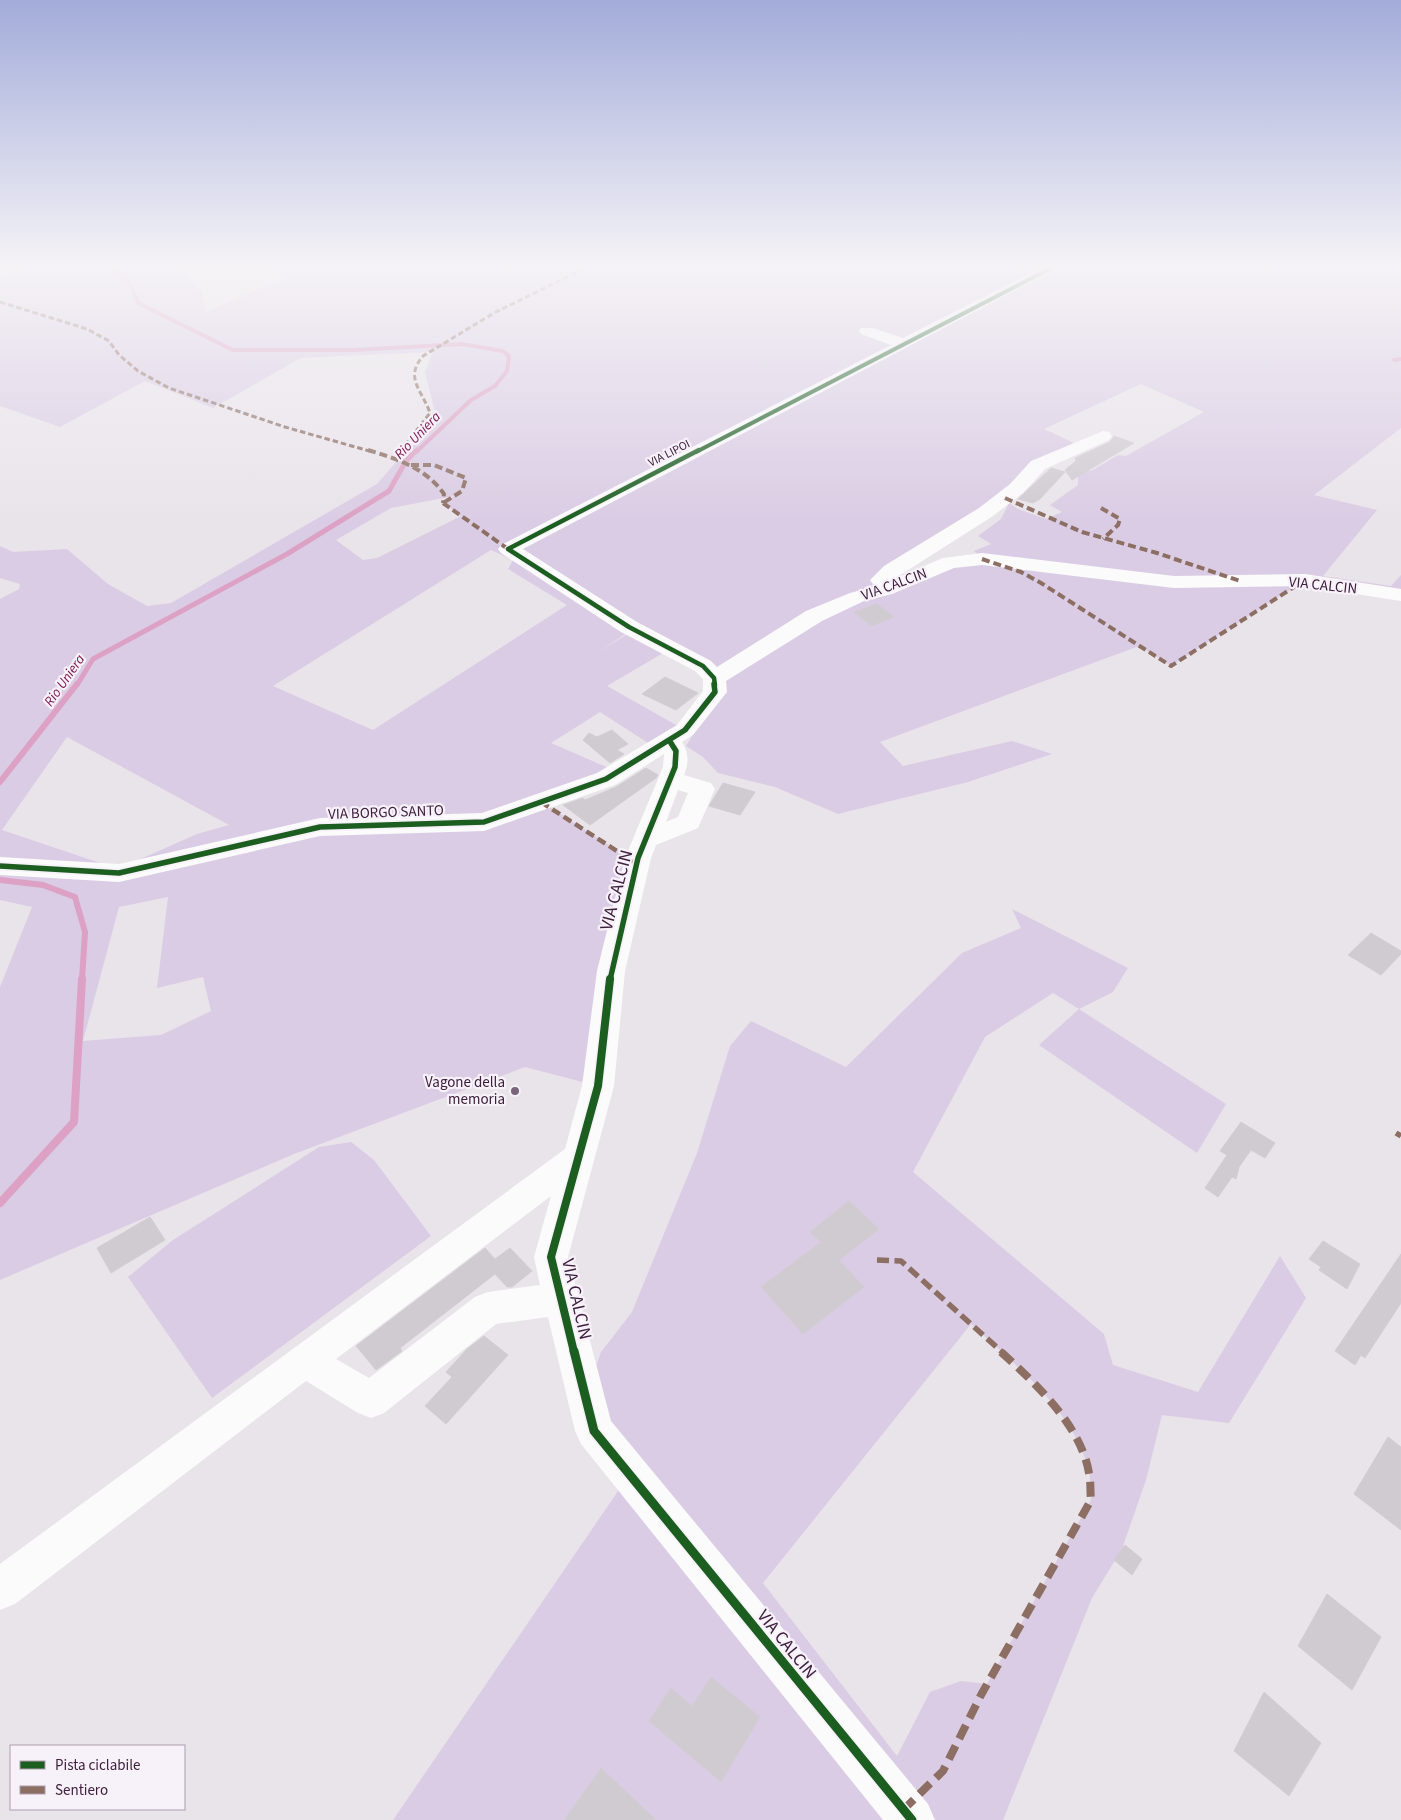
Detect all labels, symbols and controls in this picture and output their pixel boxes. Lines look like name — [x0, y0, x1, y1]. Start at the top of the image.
water label: Rio Uniera — [390, 407, 446, 464]
street label: VIA LIPOI — [645, 436, 693, 471]
street label: VIA CALCIN — [858, 563, 930, 606]
street label: VIA CALCIN — [1288, 571, 1358, 600]
water label: Rio Uniera — [40, 650, 90, 711]
street label: VIA BORGO SANTO — [328, 800, 444, 825]
street label: VIA CALCIN — [594, 847, 639, 933]
place label: Vagone della memoria — [425, 1072, 505, 1110]
marker: Vagone della memoria — [509, 1085, 521, 1097]
street label: VIA CALCIN — [555, 1256, 598, 1342]
street label: VIA CALCIN — [751, 1604, 822, 1684]
legend — [10, 1745, 185, 1810]
text: Pista ciclabile — [55, 1755, 140, 1776]
text: Sentiero — [55, 1780, 108, 1801]

